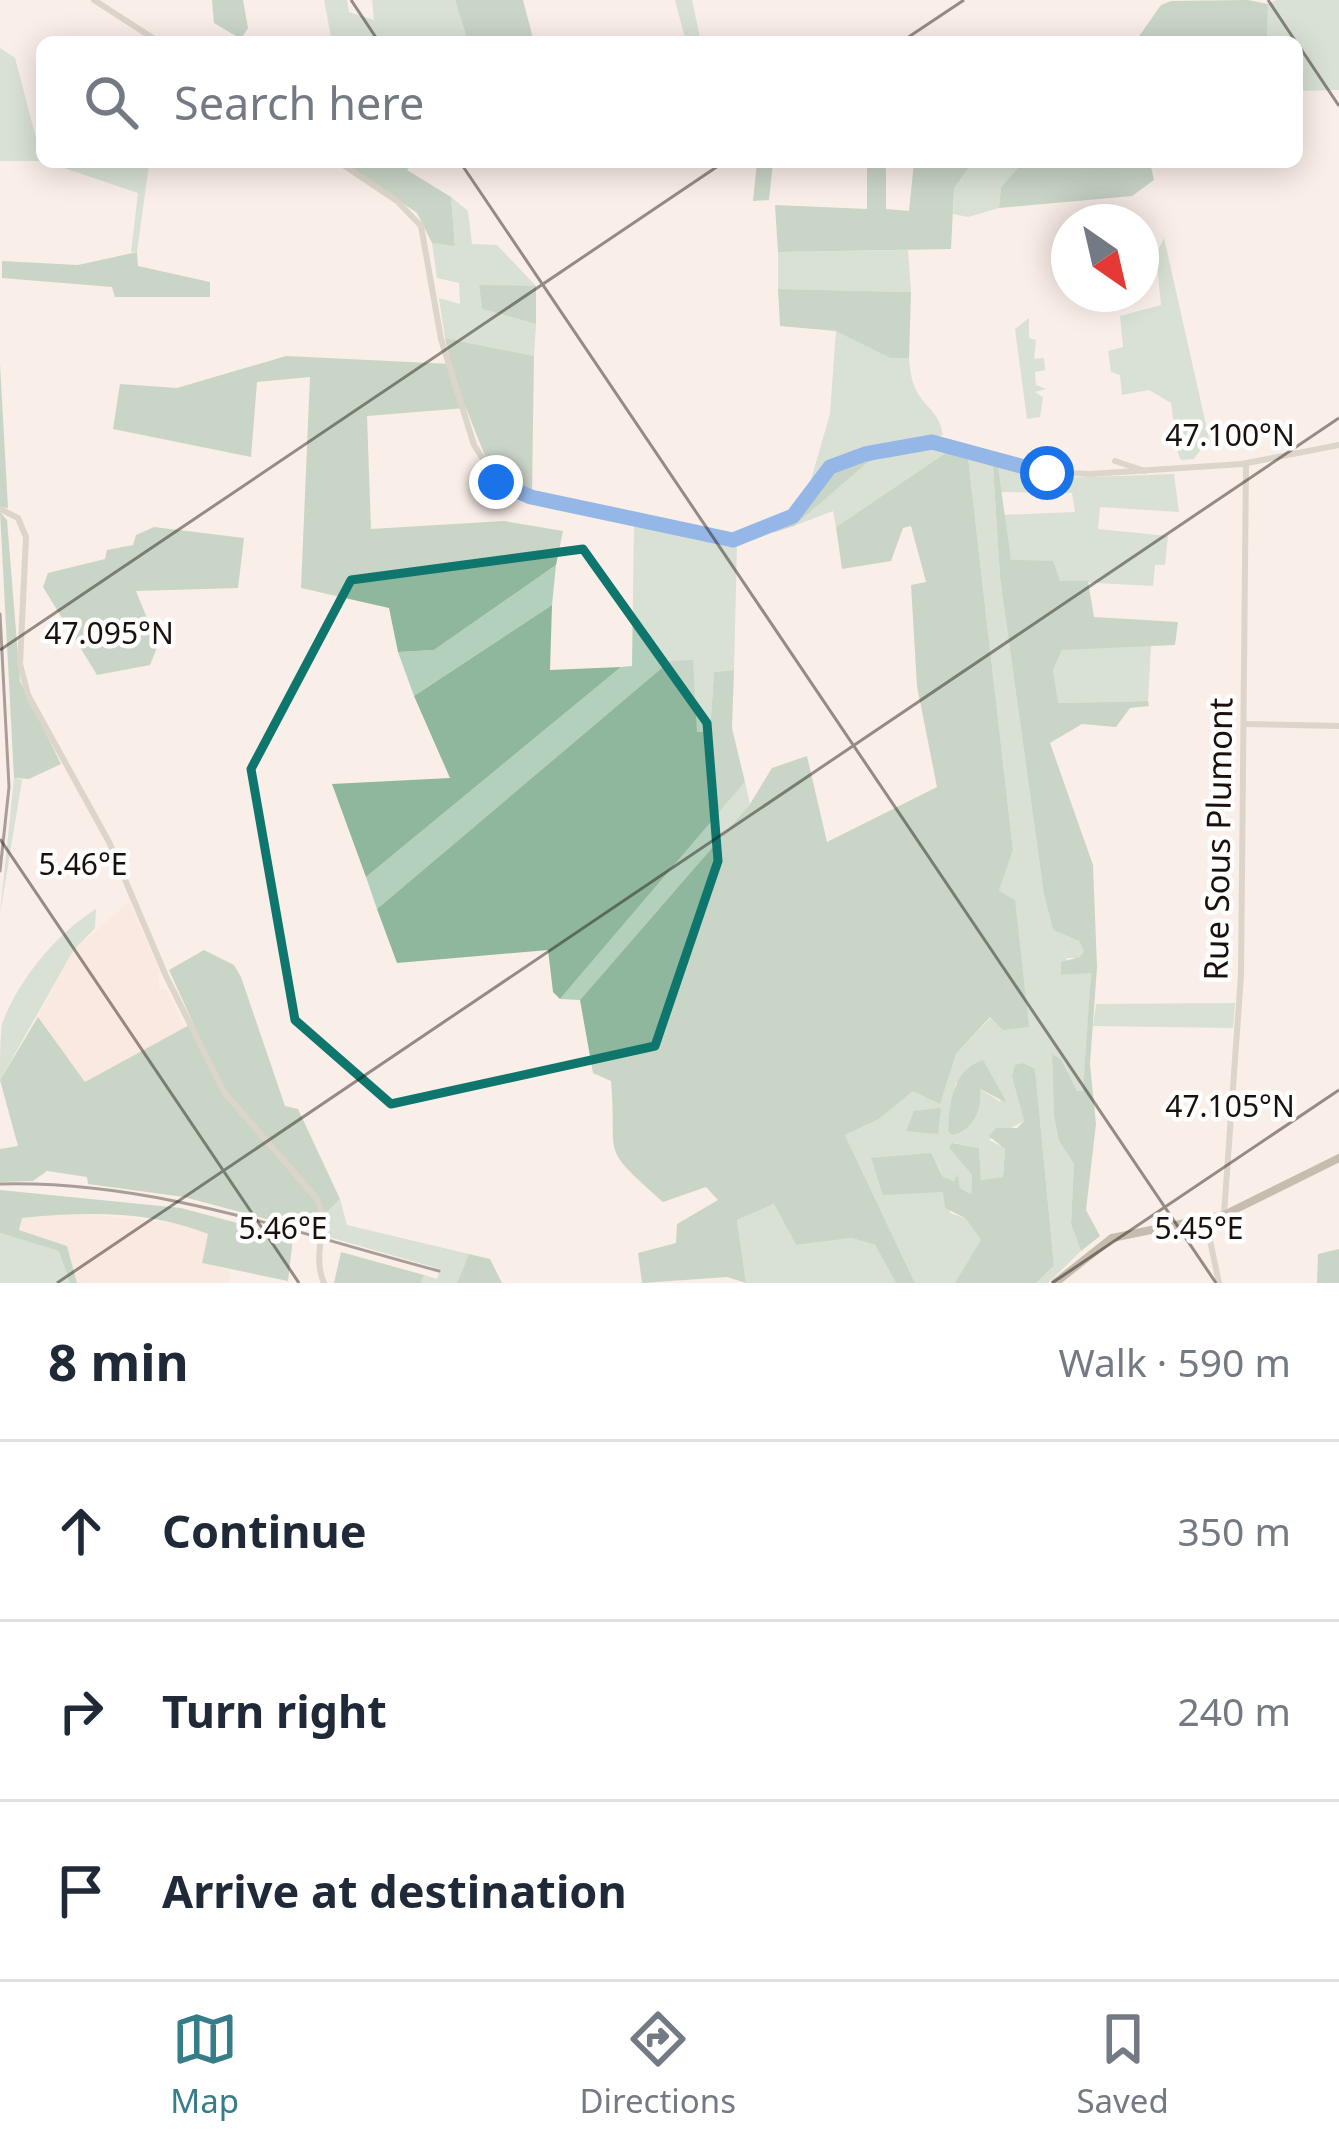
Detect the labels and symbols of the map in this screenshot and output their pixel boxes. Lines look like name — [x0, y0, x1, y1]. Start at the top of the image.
north arrow — [1051, 204, 1159, 312]
text: 47.100°N — [1165, 414, 1295, 455]
route start — [1020, 446, 1074, 500]
route end — [469, 455, 523, 509]
text: 47.095°N — [44, 612, 174, 653]
street label: Rue Sous Plumont — [1193, 697, 1242, 981]
text: 5.46°E — [38, 843, 128, 884]
text: 47.105°N — [1165, 1085, 1295, 1126]
text: 5.46°E — [238, 1207, 328, 1248]
text: 5.45°E — [1154, 1207, 1244, 1248]

